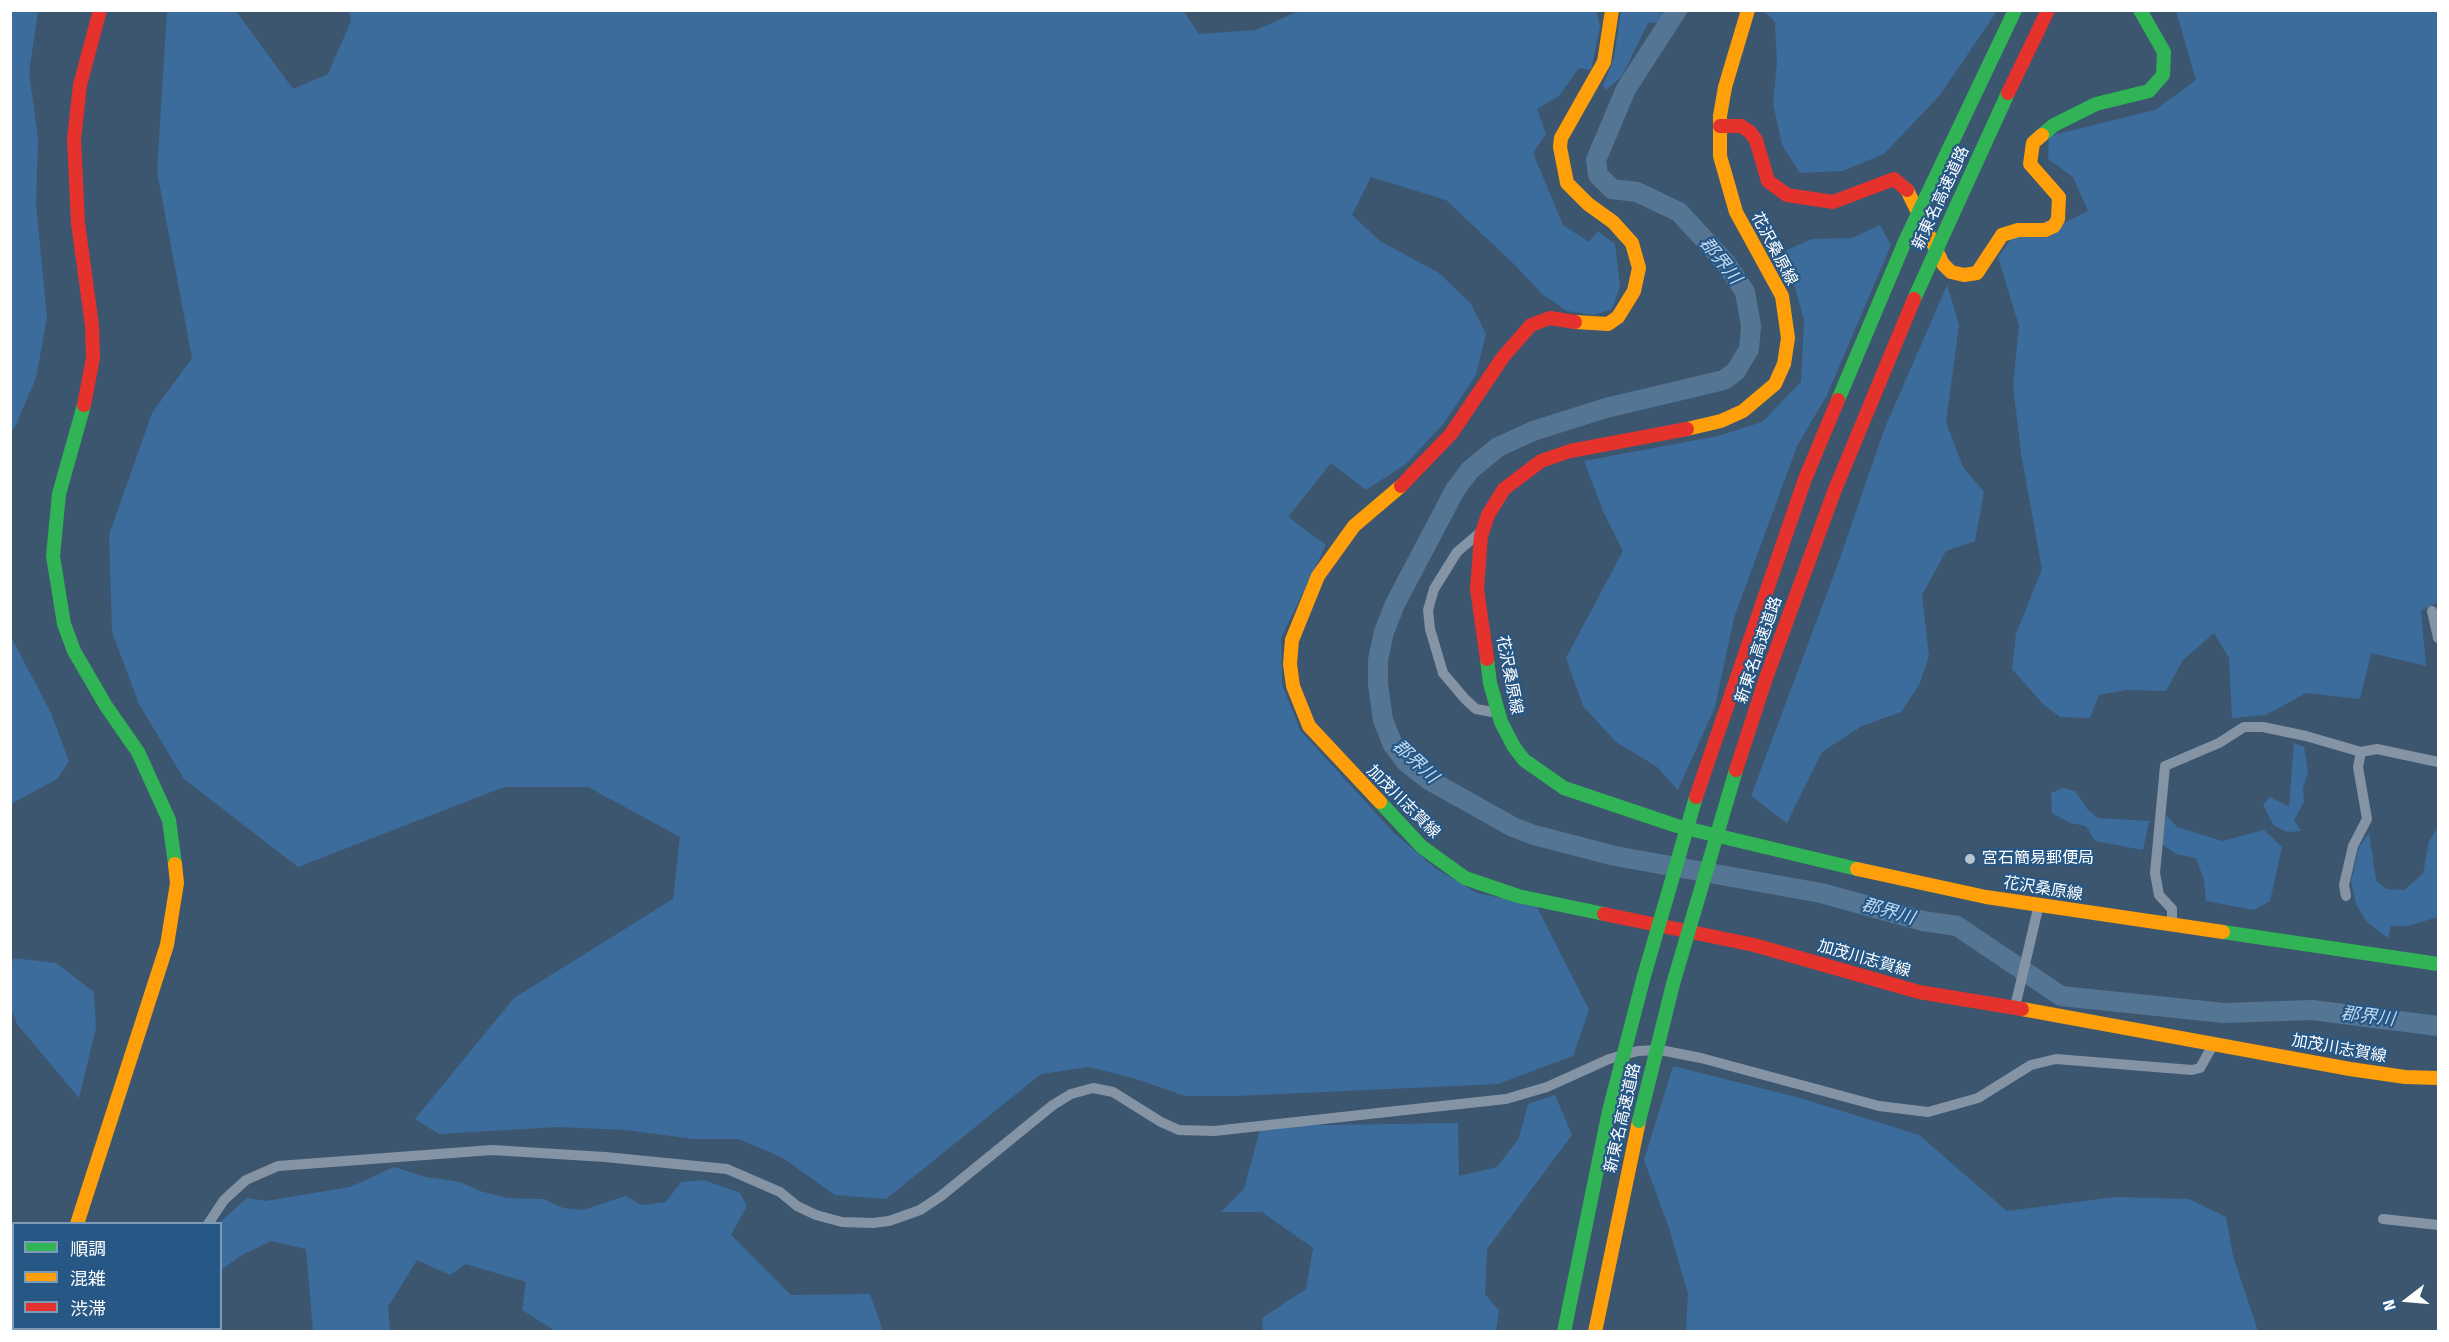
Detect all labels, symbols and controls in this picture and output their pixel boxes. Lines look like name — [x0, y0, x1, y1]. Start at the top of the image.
street label: 新東名高速道路 — [1909, 143, 1973, 253]
street label: 花沢桑原線 — [1747, 209, 1801, 289]
water label: 郡界川 — [1695, 233, 1745, 289]
street label: 新東名高速道路 — [1732, 594, 1786, 706]
street label: 花沢桑原線 — [1492, 634, 1526, 716]
water label: 郡界川 — [1388, 736, 1442, 788]
street label: 加茂川志賀線 — [1362, 761, 1444, 843]
place label: 宮石簡易郵便局 — [1982, 849, 2094, 869]
marker: 宮石簡易郵便局 — [1963, 852, 1977, 866]
street label: 花沢桑原線 — [2002, 873, 2084, 905]
water label: 郡界川 — [1859, 894, 1917, 930]
street label: 加茂川志賀線 — [1815, 937, 1913, 981]
water label: 郡界川 — [2340, 1003, 2396, 1031]
street label: 加茂川志賀線 — [2290, 1031, 2388, 1067]
street label: 新東名高速道路 — [1601, 1061, 1645, 1175]
legend — [12, 1222, 222, 1330]
text: 順調 — [70, 1238, 106, 1260]
text: 混雑 — [70, 1268, 106, 1290]
north arrow — [2377, 1270, 2437, 1330]
text: N — [2379, 1297, 2400, 1313]
text: 渋滞 — [70, 1298, 106, 1320]

